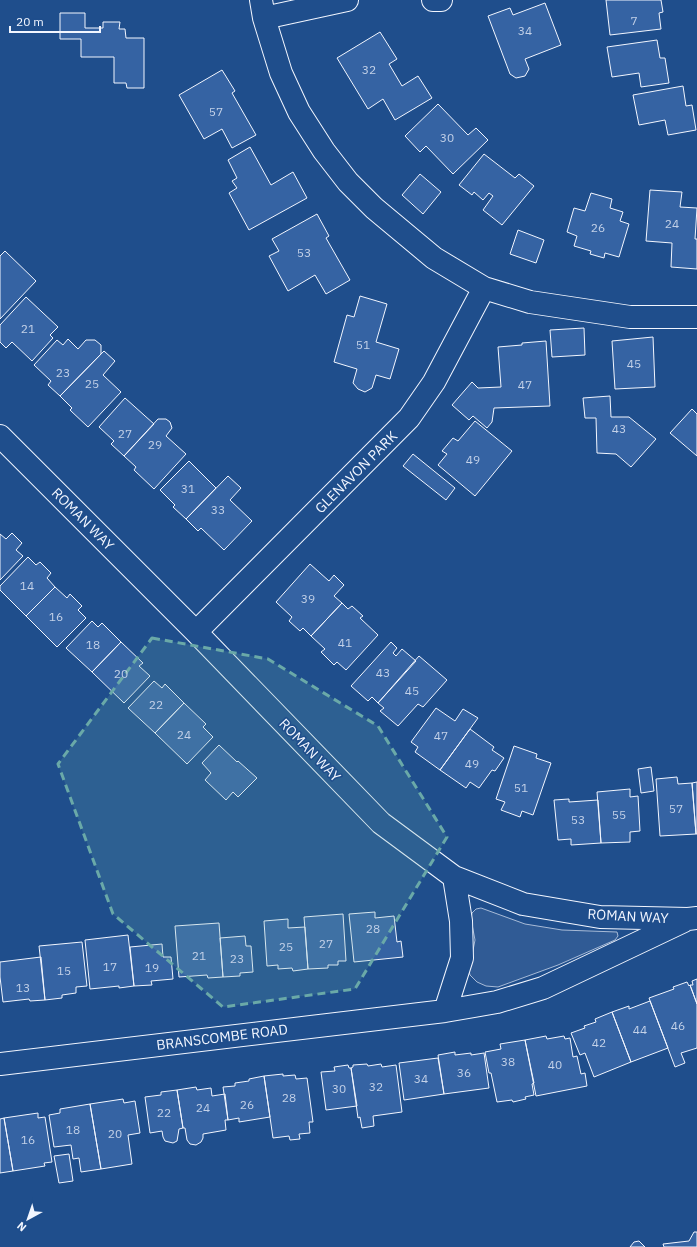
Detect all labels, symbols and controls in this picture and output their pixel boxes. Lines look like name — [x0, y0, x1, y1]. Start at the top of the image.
scale bar — [10, 8, 100, 34]
house number: 7 — [630, 13, 638, 28]
text: 20 m — [16, 14, 44, 29]
house number: 34 — [518, 23, 532, 38]
house number: 32 — [362, 62, 376, 77]
house number: 57 — [209, 104, 223, 119]
house number: 30 — [440, 130, 454, 145]
house number: 24 — [665, 216, 679, 231]
house number: 26 — [591, 220, 605, 235]
house number: 53 — [297, 245, 311, 260]
house number: 21 — [21, 321, 35, 336]
house number: 51 — [356, 337, 370, 352]
house number: 45 — [627, 356, 641, 371]
house number: 23 — [56, 365, 70, 380]
house number: 25 — [85, 376, 99, 391]
house number: 47 — [518, 377, 532, 392]
house number: 43 — [612, 421, 626, 436]
house number: 27 — [118, 426, 132, 441]
street label: GLENAVON PARK — [311, 427, 401, 517]
house number: 29 — [148, 437, 162, 452]
house number: 49 — [466, 452, 480, 467]
house number: 31 — [181, 481, 195, 496]
street label: ROMAN WAY — [48, 484, 119, 555]
house number: 33 — [211, 502, 225, 517]
house number: 14 — [20, 578, 34, 593]
house number: 39 — [301, 591, 315, 606]
house number: 16 — [49, 609, 63, 624]
house number: 41 — [338, 635, 352, 650]
house number: 18 — [86, 637, 100, 652]
house number: 43 — [376, 665, 390, 680]
house number: 20 — [114, 666, 128, 681]
house number: 45 — [405, 683, 419, 698]
house number: 22 — [149, 697, 163, 712]
street label: ROMAN WAY — [275, 715, 345, 786]
house number: 24 — [177, 727, 191, 742]
house number: 47 — [434, 728, 448, 743]
house number: 49 — [465, 756, 479, 771]
house number: 51 — [514, 780, 528, 795]
house number: 57 — [669, 801, 683, 816]
house number: 55 — [612, 807, 626, 822]
house number: 53 — [571, 812, 585, 827]
street label: ROMAN WAY — [587, 905, 670, 927]
house number: 28 — [366, 921, 380, 936]
house number: 27 — [319, 936, 333, 951]
house number: 25 — [279, 939, 293, 954]
house number: 21 — [192, 948, 206, 963]
house number: 23 — [230, 951, 244, 966]
house number: 17 — [103, 959, 117, 974]
house number: 19 — [145, 960, 159, 975]
house number: 15 — [57, 963, 71, 978]
house number: 13 — [16, 980, 30, 995]
house number: 46 — [671, 1018, 685, 1033]
street label: BRANSCOMBE ROAD — [155, 1020, 289, 1054]
house number: 44 — [633, 1022, 647, 1037]
house number: 42 — [592, 1035, 606, 1050]
house number: 38 — [501, 1054, 515, 1069]
house number: 40 — [548, 1057, 562, 1072]
house number: 36 — [457, 1065, 471, 1080]
house number: 34 — [414, 1071, 428, 1086]
house number: 32 — [369, 1079, 383, 1094]
house number: 30 — [332, 1081, 346, 1096]
house number: 28 — [282, 1090, 296, 1105]
house number: 26 — [240, 1097, 254, 1112]
house number: 24 — [196, 1100, 210, 1115]
house number: 22 — [157, 1105, 171, 1120]
house number: 18 — [66, 1122, 80, 1137]
house number: 20 — [108, 1126, 122, 1141]
house number: 16 — [21, 1132, 35, 1147]
north arrow — [8, 1199, 48, 1239]
text: N — [14, 1219, 29, 1235]

